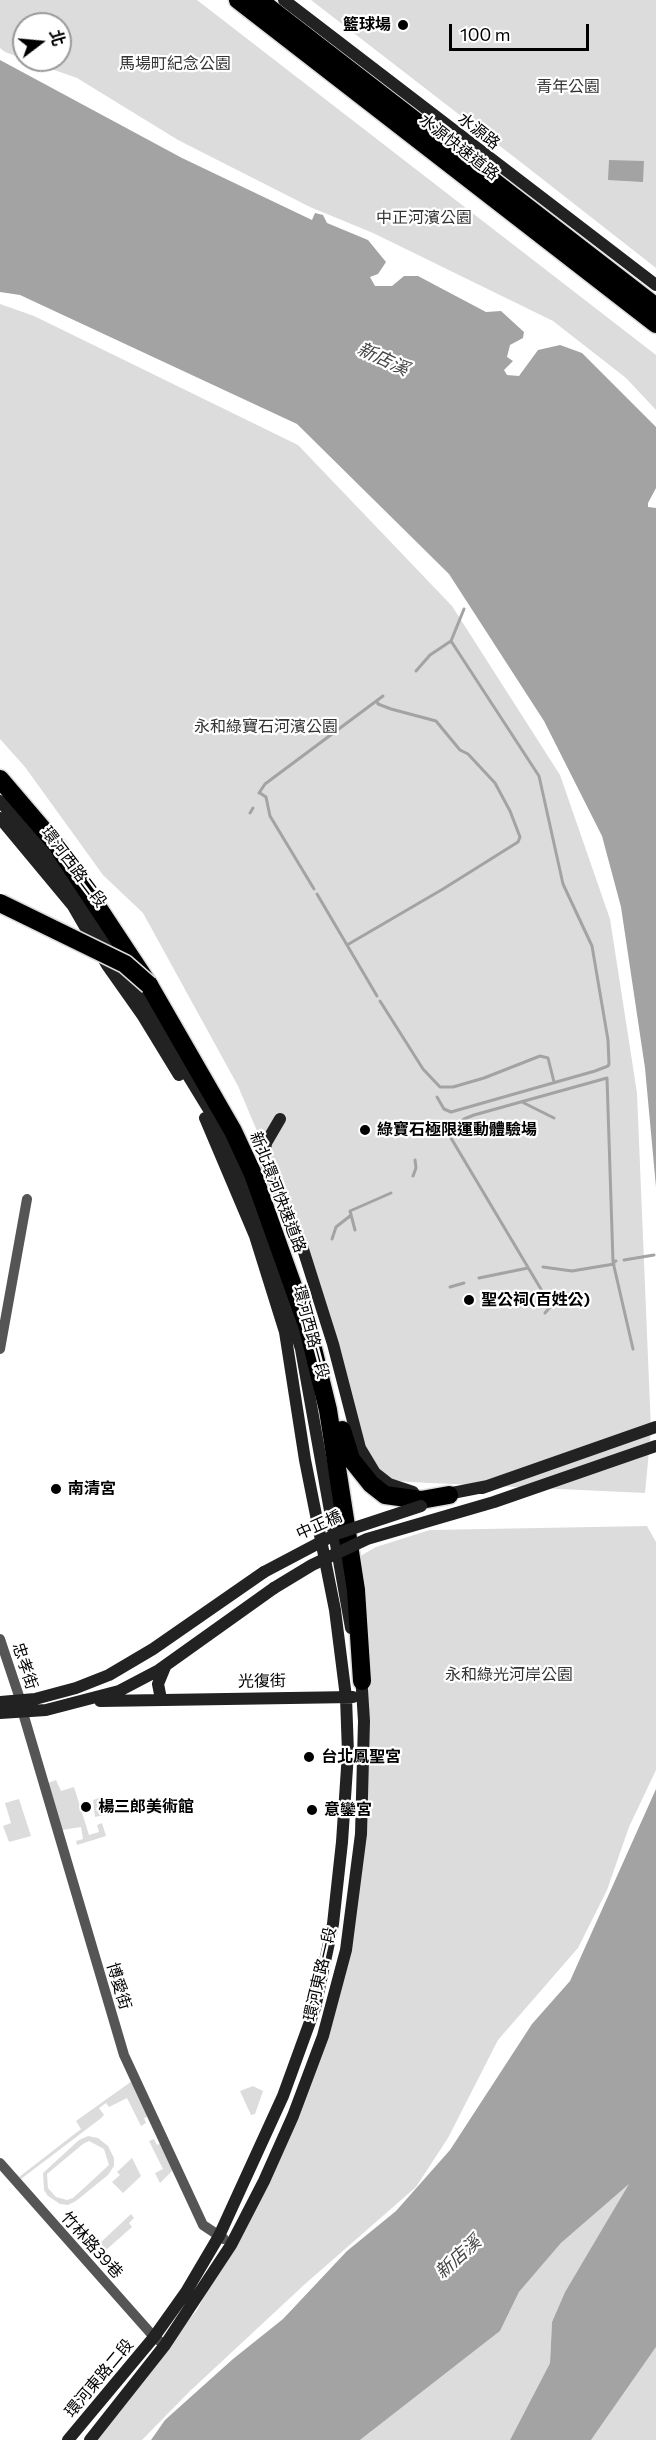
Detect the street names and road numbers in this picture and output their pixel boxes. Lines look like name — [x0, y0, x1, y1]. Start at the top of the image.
street label: 水源路 — [454, 109, 504, 153]
street label: 水源快速道路 — [415, 110, 503, 184]
street label: 環河西路二段 — [37, 823, 111, 911]
street label: 新北環河快速道路 — [246, 1129, 310, 1255]
street label: 環河西路一段 — [289, 1283, 333, 1381]
street label: 中正橋 — [293, 1506, 345, 1544]
street label: 忠孝街 — [8, 1640, 42, 1692]
street label: 光復街 — [238, 1671, 286, 1691]
street label: 環河東路一段 — [300, 1925, 340, 2023]
street label: 博愛街 — [103, 1960, 135, 2012]
street label: 竹林路39巷 — [57, 2208, 127, 2282]
street label: 環河東路二段 — [61, 2335, 137, 2421]

